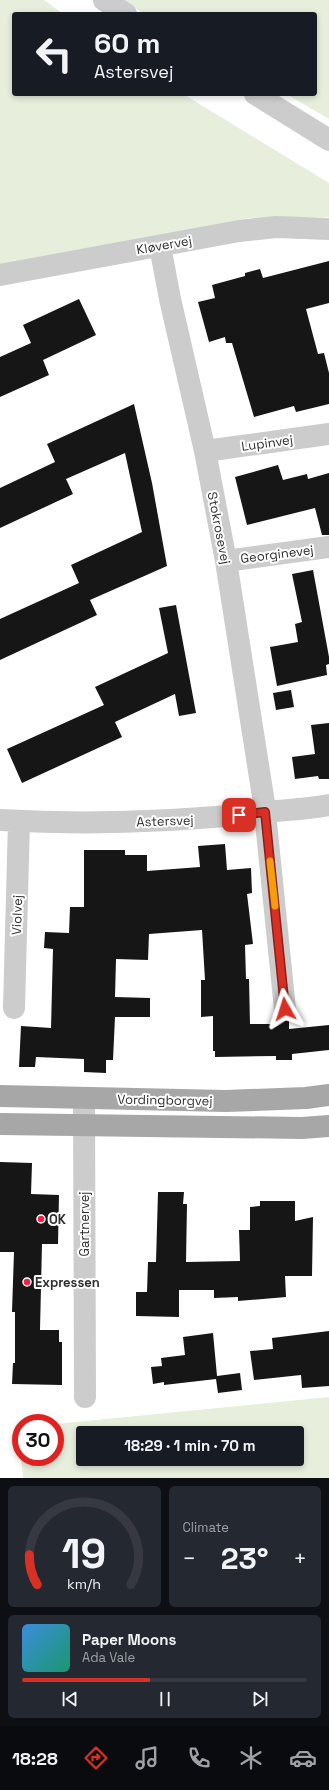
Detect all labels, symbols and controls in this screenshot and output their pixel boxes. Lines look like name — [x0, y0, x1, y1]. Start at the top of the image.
text: 60 m — [94, 25, 160, 61]
icon: left — [28, 28, 80, 80]
text: Astersvej — [94, 60, 173, 83]
street label: Kløvervej — [135, 232, 193, 258]
street label: Lupinvej — [240, 431, 294, 455]
street label: Stokrosevej — [204, 490, 234, 566]
street label: Georginevej — [239, 541, 315, 567]
pin — [222, 798, 256, 832]
icon: arrive — [228, 804, 250, 826]
street label: Astersvej — [136, 812, 194, 830]
street label: Violvej — [8, 895, 26, 935]
position arrow — [264, 988, 306, 1030]
street label: Vordingborgvej — [117, 1091, 213, 1109]
street label: Gartnervej — [76, 1191, 93, 1257]
place label: OK — [49, 1211, 67, 1228]
marker: OK — [36, 1214, 46, 1224]
place label: Expressen — [35, 1274, 100, 1291]
marker: Expressen — [22, 1277, 32, 1287]
speed limit sign: 30 — [12, 1414, 64, 1466]
text: 18:29 · 1 min · 70 m — [124, 1436, 256, 1455]
text: Climate — [183, 1519, 229, 1536]
text: 19 — [62, 1526, 107, 1579]
text: 23° — [221, 1539, 269, 1578]
text: − — [183, 1544, 196, 1572]
text: + — [293, 1544, 307, 1572]
text: km/h — [67, 1574, 101, 1592]
text: Paper Moons — [82, 1630, 176, 1649]
text: Ada Vale — [82, 1649, 135, 1666]
icon: previous — [59, 1688, 81, 1710]
icon: pause — [154, 1688, 176, 1710]
icon: next — [249, 1688, 271, 1710]
icon: directions — [82, 1744, 110, 1772]
icon: music — [133, 1744, 161, 1772]
icon: phone — [185, 1744, 213, 1772]
icon: climate — [237, 1744, 265, 1772]
icon: car — [289, 1744, 317, 1772]
text: 18:28 — [12, 1747, 58, 1770]

